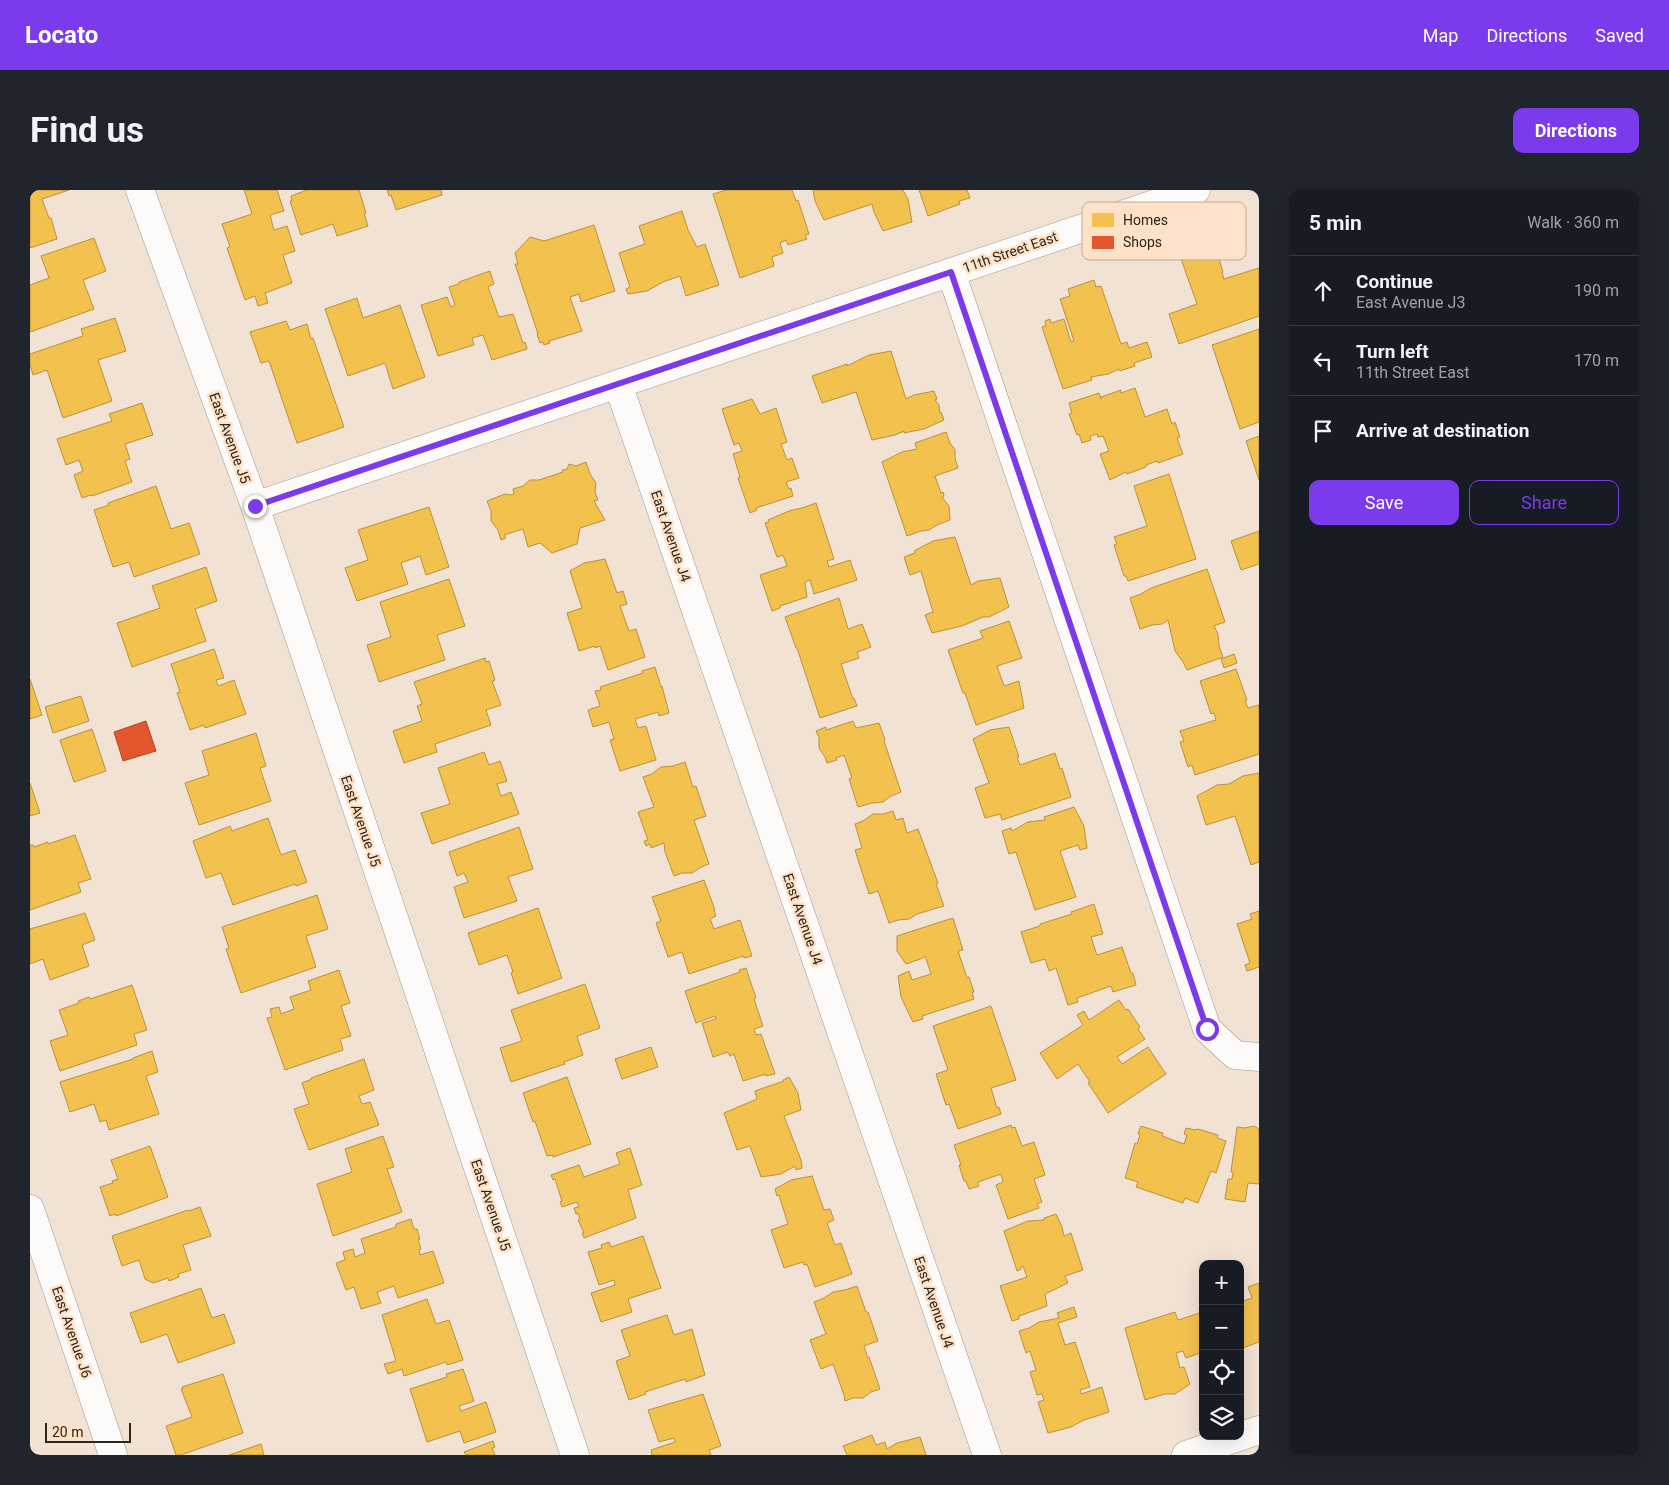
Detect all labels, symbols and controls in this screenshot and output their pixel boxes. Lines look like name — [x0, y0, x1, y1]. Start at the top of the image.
text: Locato — [25, 21, 98, 49]
text: Map — [1423, 25, 1458, 46]
text: Directions — [1486, 25, 1567, 46]
text: Saved — [1595, 25, 1644, 46]
button: Directions — [1513, 108, 1639, 153]
text: Find us — [30, 110, 144, 151]
legend — [1082, 202, 1246, 260]
text: 5 min — [1309, 211, 1362, 235]
text: Homes — [1123, 212, 1168, 228]
text: Walk · 360 m — [1527, 213, 1619, 232]
street label: 11th Street East — [960, 228, 1060, 276]
text: Shops — [1123, 234, 1162, 250]
text: Continue — [1356, 270, 1433, 293]
icon: ahead — [1309, 277, 1337, 305]
text: 190 m — [1574, 281, 1619, 300]
text: East Avenue J3 — [1356, 293, 1465, 312]
text: Turn left — [1356, 340, 1429, 363]
icon: left — [1309, 347, 1337, 375]
text: 170 m — [1574, 351, 1619, 370]
text: 11th Street East — [1356, 363, 1469, 382]
street label: East Avenue J5 — [206, 390, 254, 486]
icon: arrive — [1309, 417, 1337, 445]
text: Arrive at destination — [1356, 419, 1529, 442]
button: Save — [1309, 480, 1459, 525]
button: Share — [1469, 480, 1619, 525]
street label: East Avenue J4 — [648, 488, 694, 584]
route end — [244, 495, 267, 518]
street label: East Avenue J5 — [338, 773, 384, 869]
street label: East Avenue J4 — [780, 871, 826, 967]
route start — [1196, 1018, 1219, 1041]
street label: East Avenue J5 — [468, 1157, 514, 1253]
street label: East Avenue J4 — [911, 1254, 957, 1350]
map controls — [1199, 1260, 1244, 1440]
button: + — [1199, 1260, 1244, 1305]
street label: East Avenue J6 — [49, 1284, 95, 1380]
button: − — [1199, 1305, 1244, 1350]
button: locate — [1199, 1350, 1244, 1395]
button: layers — [1199, 1395, 1244, 1440]
scale bar — [45, 1420, 131, 1443]
text: 20 m — [52, 1424, 84, 1440]

